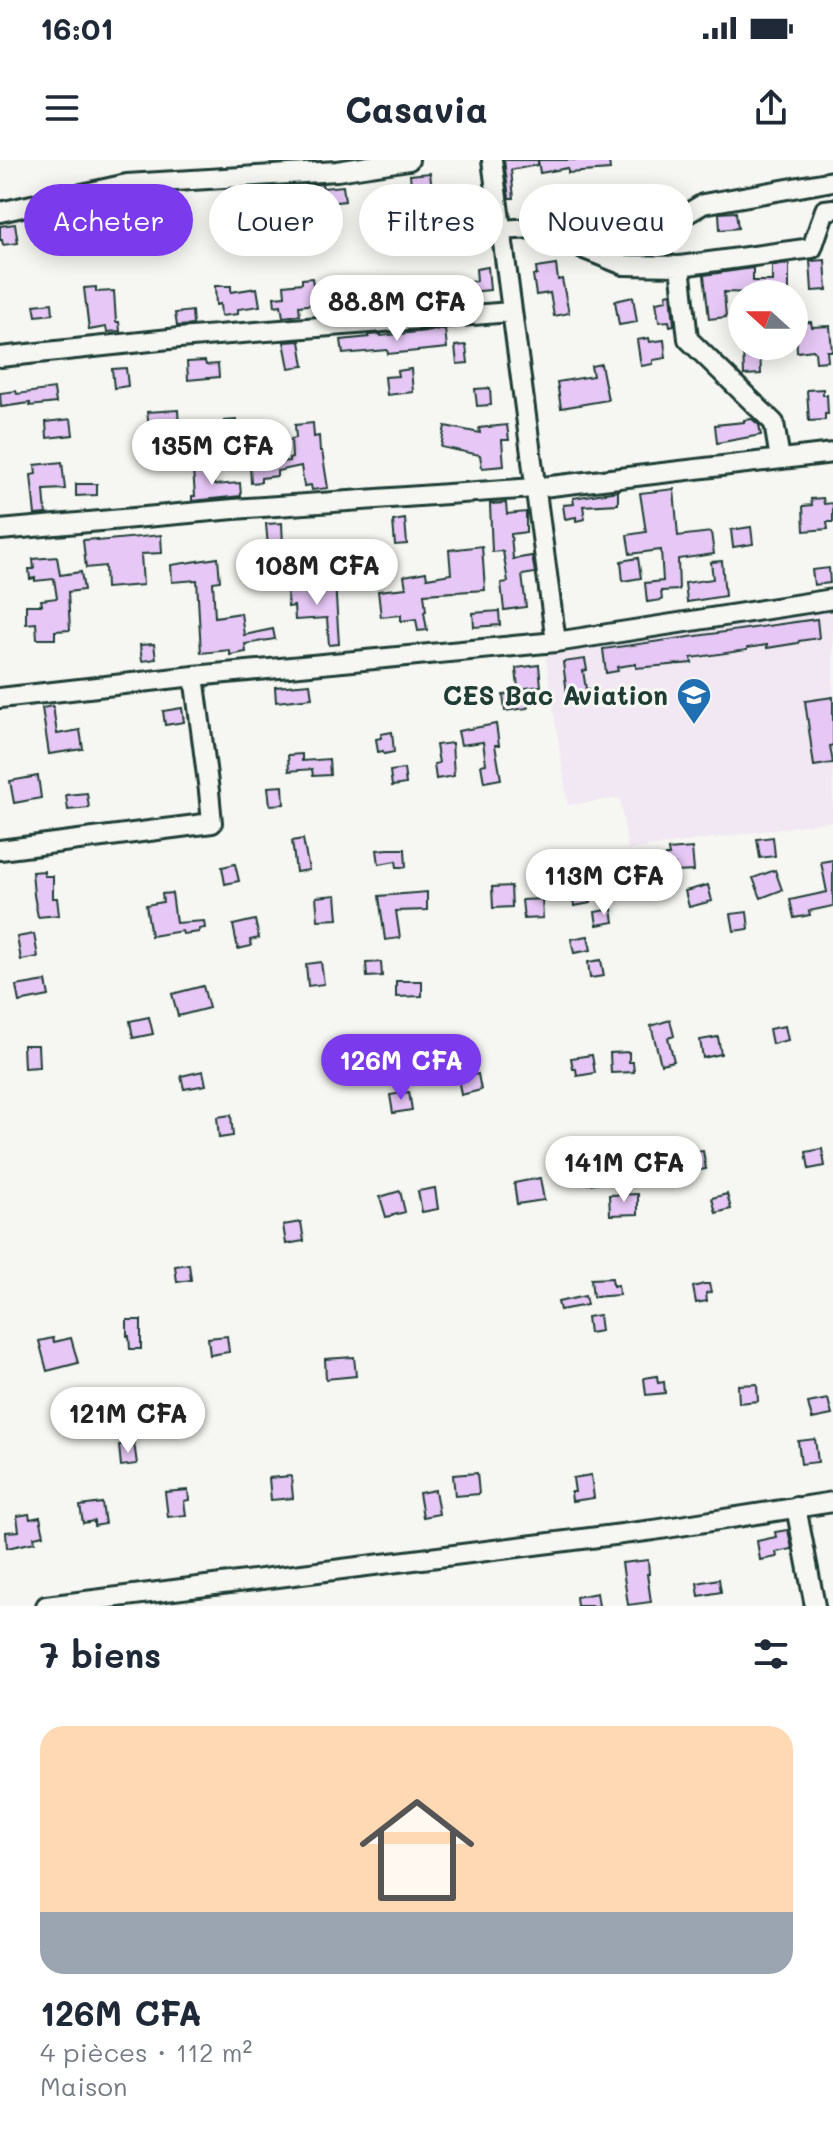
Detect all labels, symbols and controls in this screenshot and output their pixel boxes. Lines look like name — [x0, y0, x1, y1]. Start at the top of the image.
text: 16:01 — [40, 8, 114, 48]
text: Casavia — [345, 85, 488, 132]
icon: menu — [40, 86, 84, 130]
icon: share — [749, 86, 793, 130]
chip: Acheter — [24, 184, 193, 256]
chip: Louer — [209, 184, 343, 256]
chip: Filtres — [359, 184, 503, 256]
chip: Nouveau — [519, 184, 693, 256]
pin: 88.8M CFA — [305, 275, 489, 343]
north arrow — [728, 280, 808, 360]
map controls — [728, 280, 808, 360]
text: 88.8M CFA — [328, 284, 466, 318]
pin: 135M CFA — [129, 419, 295, 487]
text: 135M CFA — [150, 428, 274, 462]
pin: 108M CFA — [234, 539, 400, 607]
text: 108M CFA — [254, 548, 380, 582]
school or university icon: CES Bac Aviation — [675, 676, 713, 726]
place label: CES Bac Aviation — [443, 678, 668, 712]
pin: 113M CFA — [521, 849, 687, 917]
text: 113M CFA — [544, 858, 664, 892]
pin: 126M CFA — [318, 1034, 484, 1102]
text: 126M CFA — [339, 1043, 463, 1077]
pin: 141M CFA — [541, 1136, 707, 1204]
text: 141M CFA — [563, 1145, 685, 1179]
pin: 121M CFA — [45, 1387, 211, 1455]
text: 121M CFA — [68, 1396, 188, 1430]
text: 7 biens — [40, 1632, 161, 1677]
icon: filters — [749, 1632, 793, 1676]
icon: home — [345, 1778, 489, 1922]
text: 126M CFA — [40, 1990, 202, 2035]
text: 4 pièces · 112 m² — [40, 2035, 252, 2069]
text: Maison — [40, 2069, 127, 2103]

